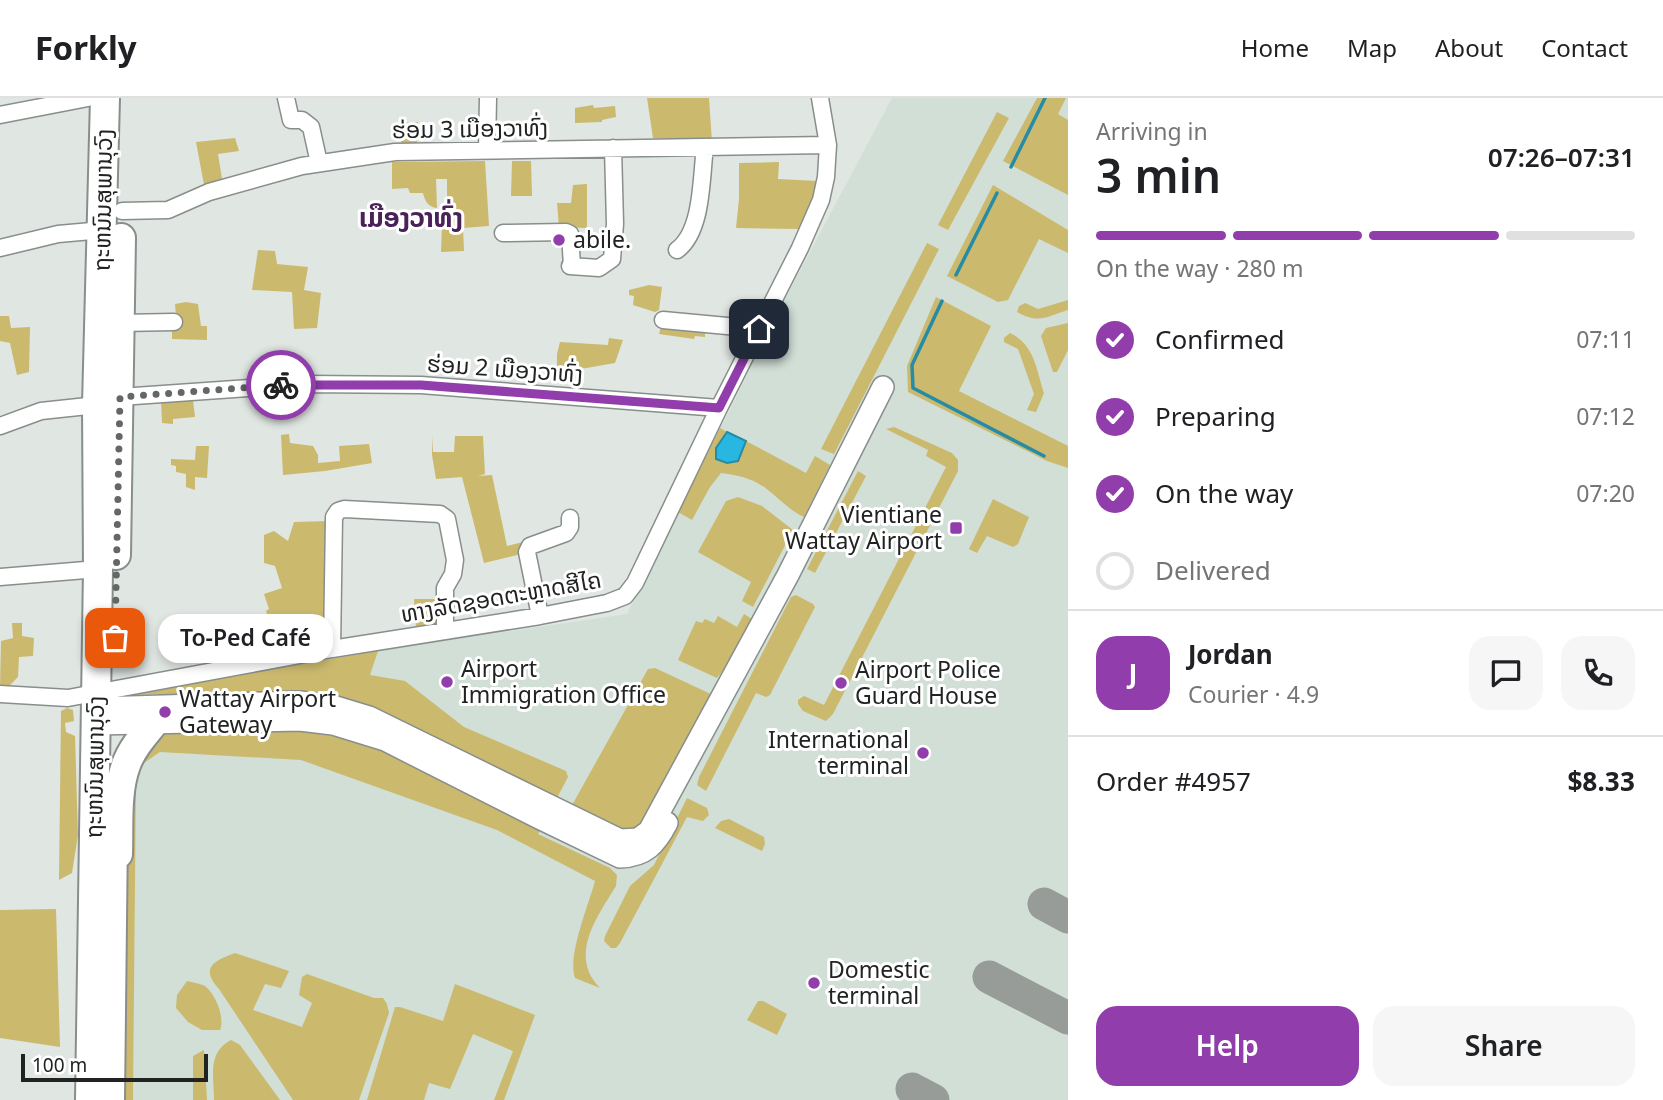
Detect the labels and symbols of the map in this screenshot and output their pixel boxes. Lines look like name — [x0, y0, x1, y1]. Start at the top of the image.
street label: ຮ່ອມ 3 ເມືອງວາທົ່ງ — [391, 109, 549, 149]
street label: ຖະຫນົນສຸພານຸວົງ — [83, 128, 123, 272]
district label: ເມືອງວາທົ່ງ — [359, 196, 463, 239]
place label: abile. — [573, 221, 631, 259]
marker: abile. — [551, 232, 567, 248]
pin — [729, 299, 789, 359]
street label: ຮ່ອມ 2 ເມືອງວາທົ່ງ — [426, 345, 584, 393]
courier — [246, 350, 316, 420]
place label: Vientiane Wattay Airport — [785, 496, 942, 560]
marker: Vientiane Wattay Airport — [948, 520, 964, 536]
street label: ທາງລັດຊອດຕະຫຼາດສີໄຄ — [398, 561, 604, 633]
pin — [85, 608, 145, 668]
callout: To-Ped Café — [157, 614, 332, 662]
place label: Airport Immigration Office — [461, 650, 666, 714]
place label: Airport Police Guard House — [855, 651, 1001, 715]
marker: Airport Immigration Office — [439, 674, 455, 690]
marker: Airport Police Guard House — [833, 675, 849, 691]
place label: Wattay Airport Gateway — [179, 680, 336, 744]
street label: ຖະຫນົນສຸພານຸວົງ — [75, 695, 115, 839]
marker: Wattay Airport Gateway — [157, 704, 173, 720]
place label: International terminal — [768, 721, 909, 785]
marker: International terminal — [915, 745, 931, 761]
place label: Domestic terminal — [828, 951, 929, 1015]
marker: Domestic terminal — [806, 975, 822, 991]
scale bar — [21, 1051, 208, 1083]

